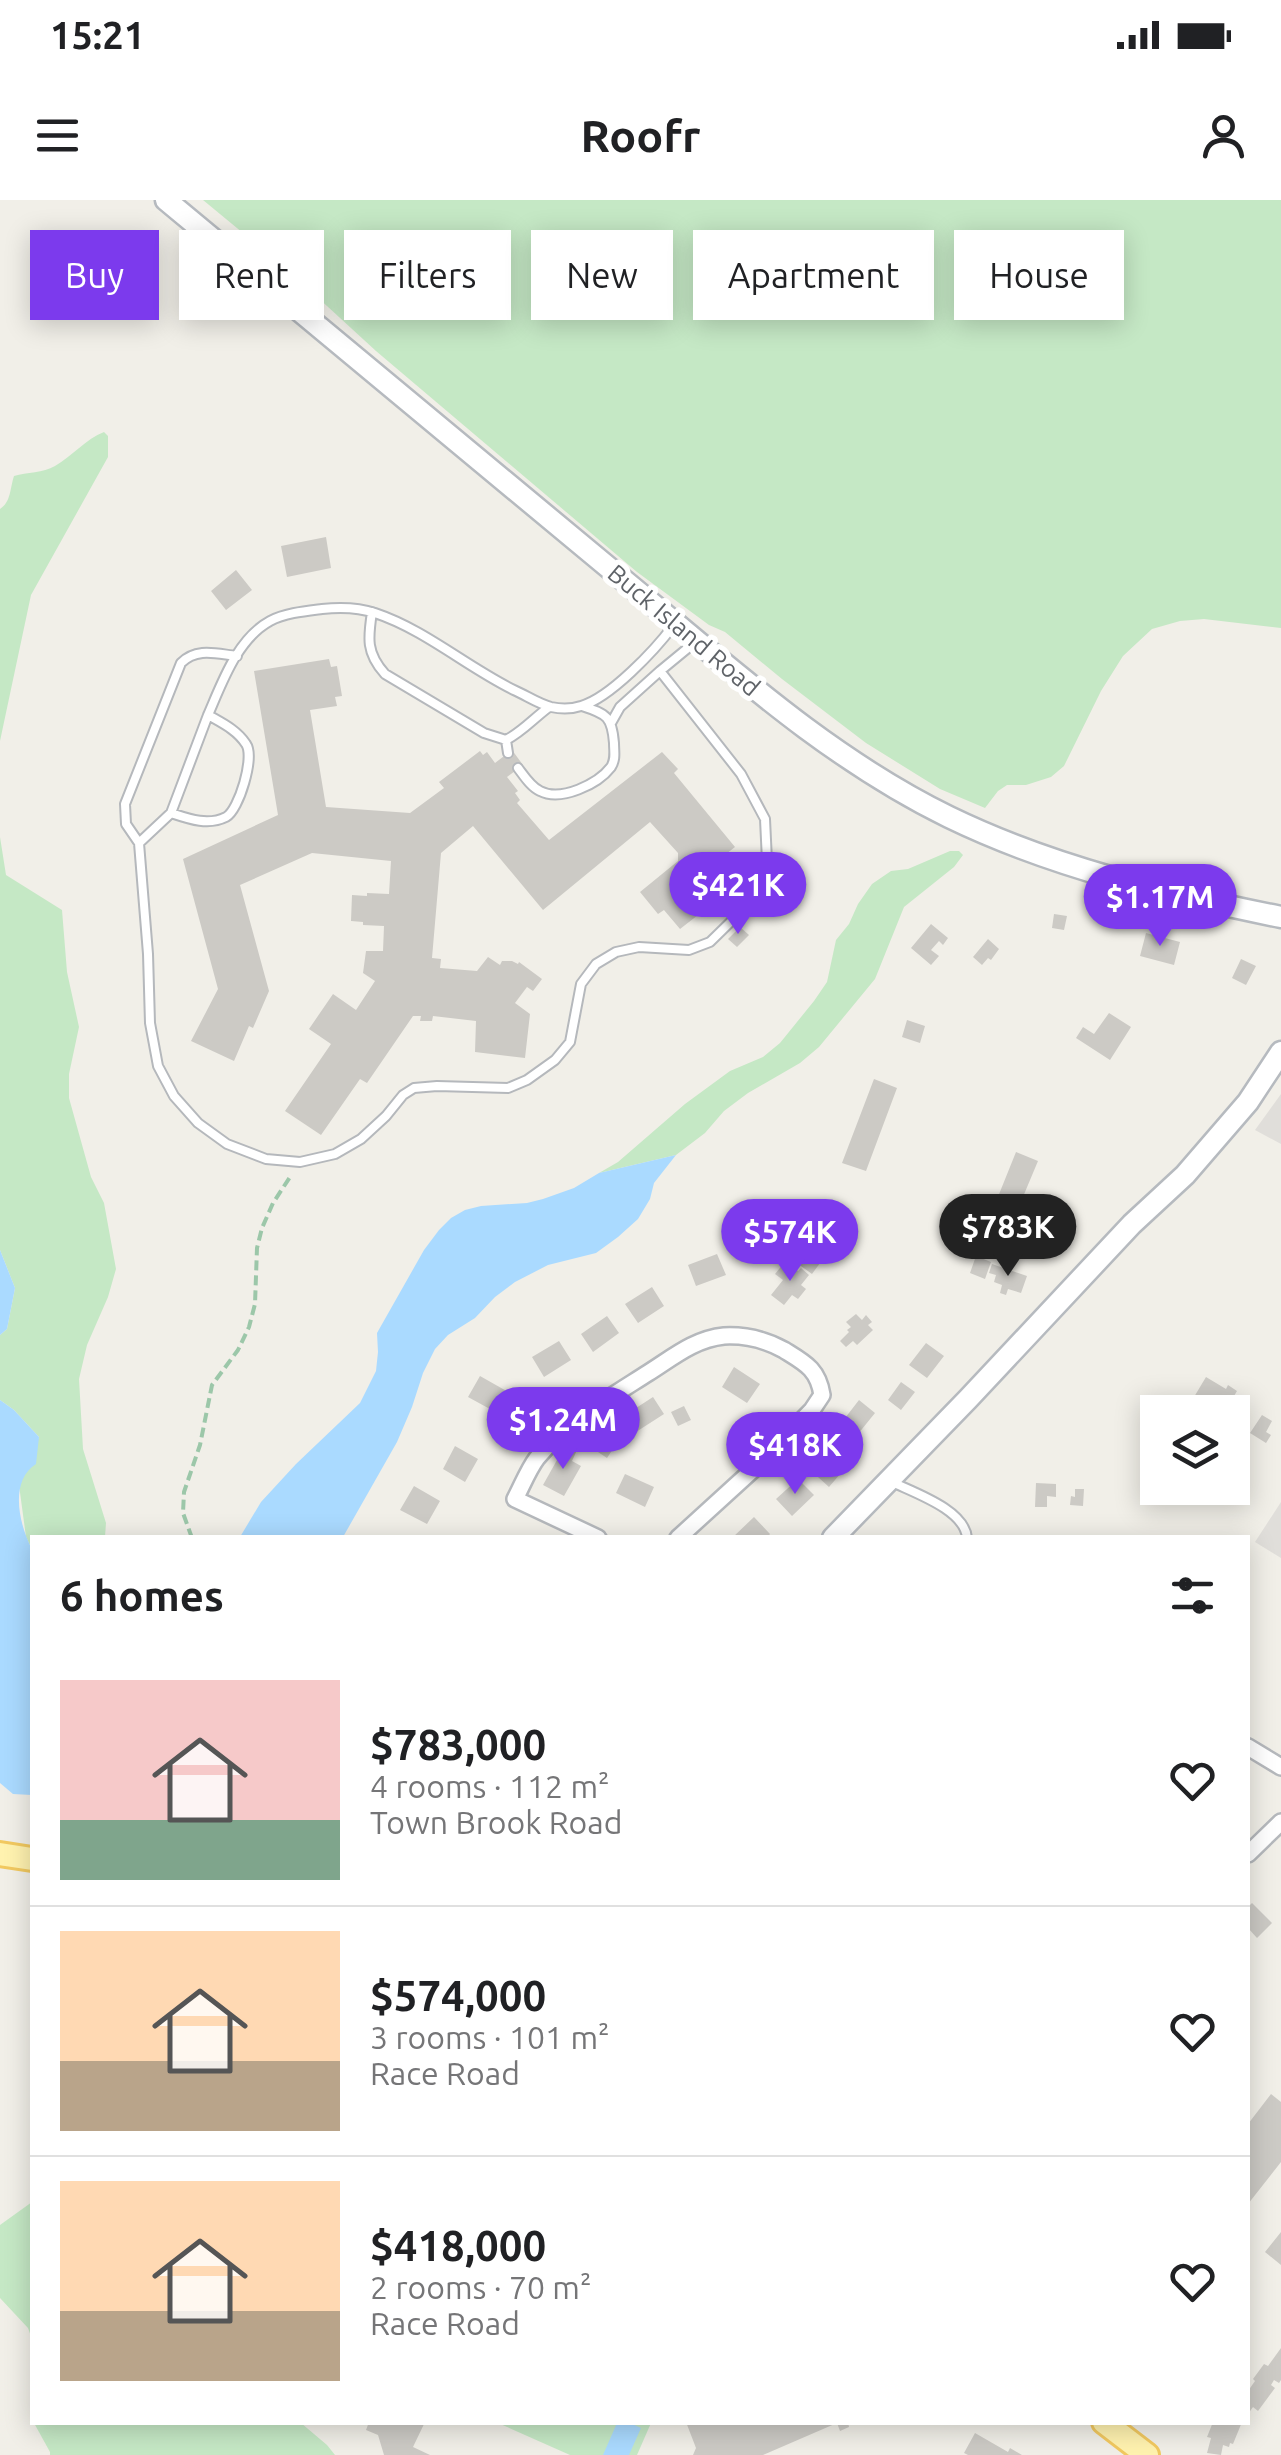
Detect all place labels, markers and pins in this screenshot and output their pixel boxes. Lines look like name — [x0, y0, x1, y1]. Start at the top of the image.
pin: $421K — [668, 852, 808, 937]
pin: $1.17M — [1079, 864, 1241, 949]
pin: $783K — [938, 1194, 1078, 1279]
pin: $574K — [720, 1199, 860, 1284]
pin: $1.24M — [482, 1387, 644, 1472]
pin: $418K — [725, 1412, 865, 1497]

